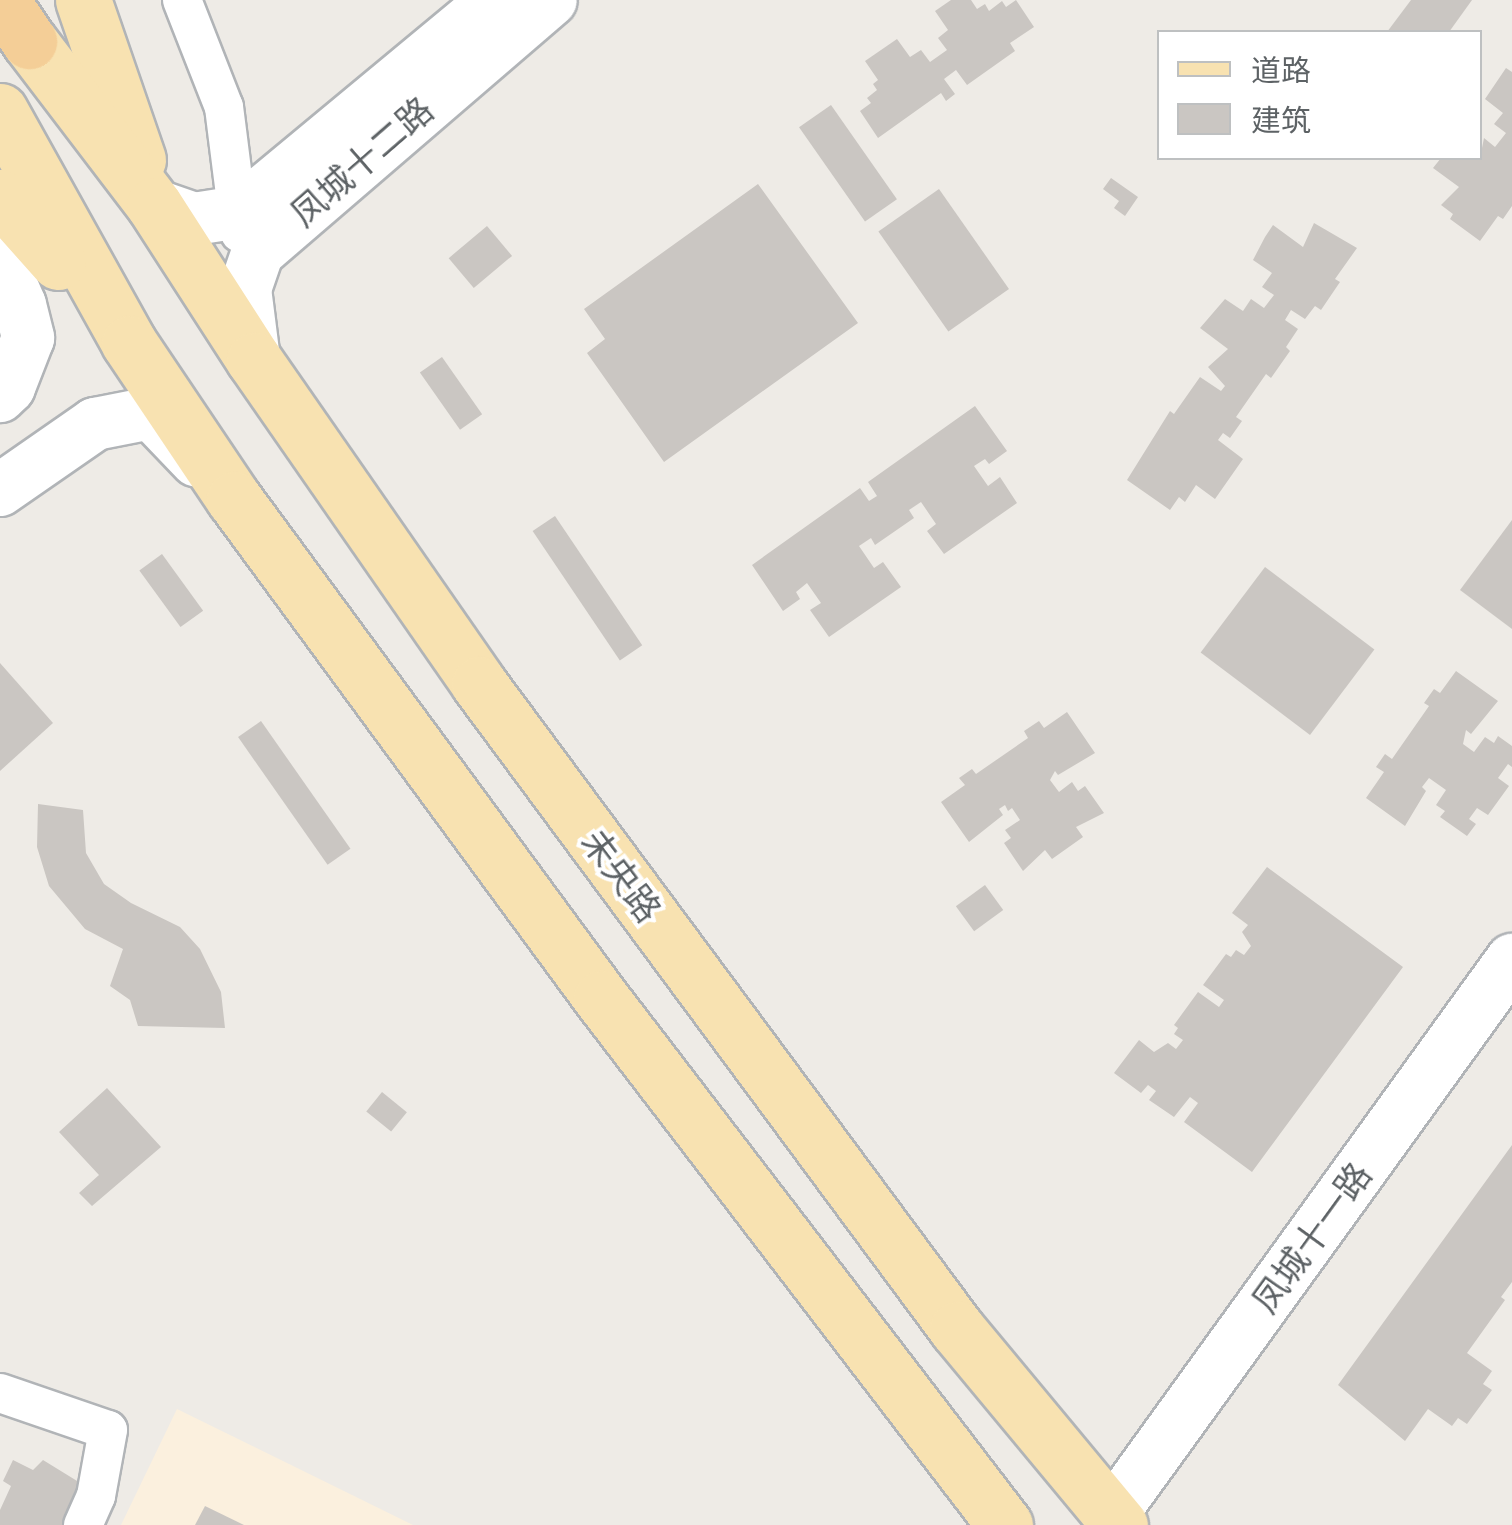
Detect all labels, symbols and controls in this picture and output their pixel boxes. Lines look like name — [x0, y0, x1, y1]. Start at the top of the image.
legend — [1157, 30, 1482, 160]
text: 道路 — [1251, 49, 1311, 92]
street label: 凤城十二路 — [282, 89, 442, 235]
text: 建筑 — [1251, 99, 1311, 142]
street label: 未央路 — [573, 821, 669, 931]
street label: 凤城十一路 — [1244, 1155, 1380, 1321]

